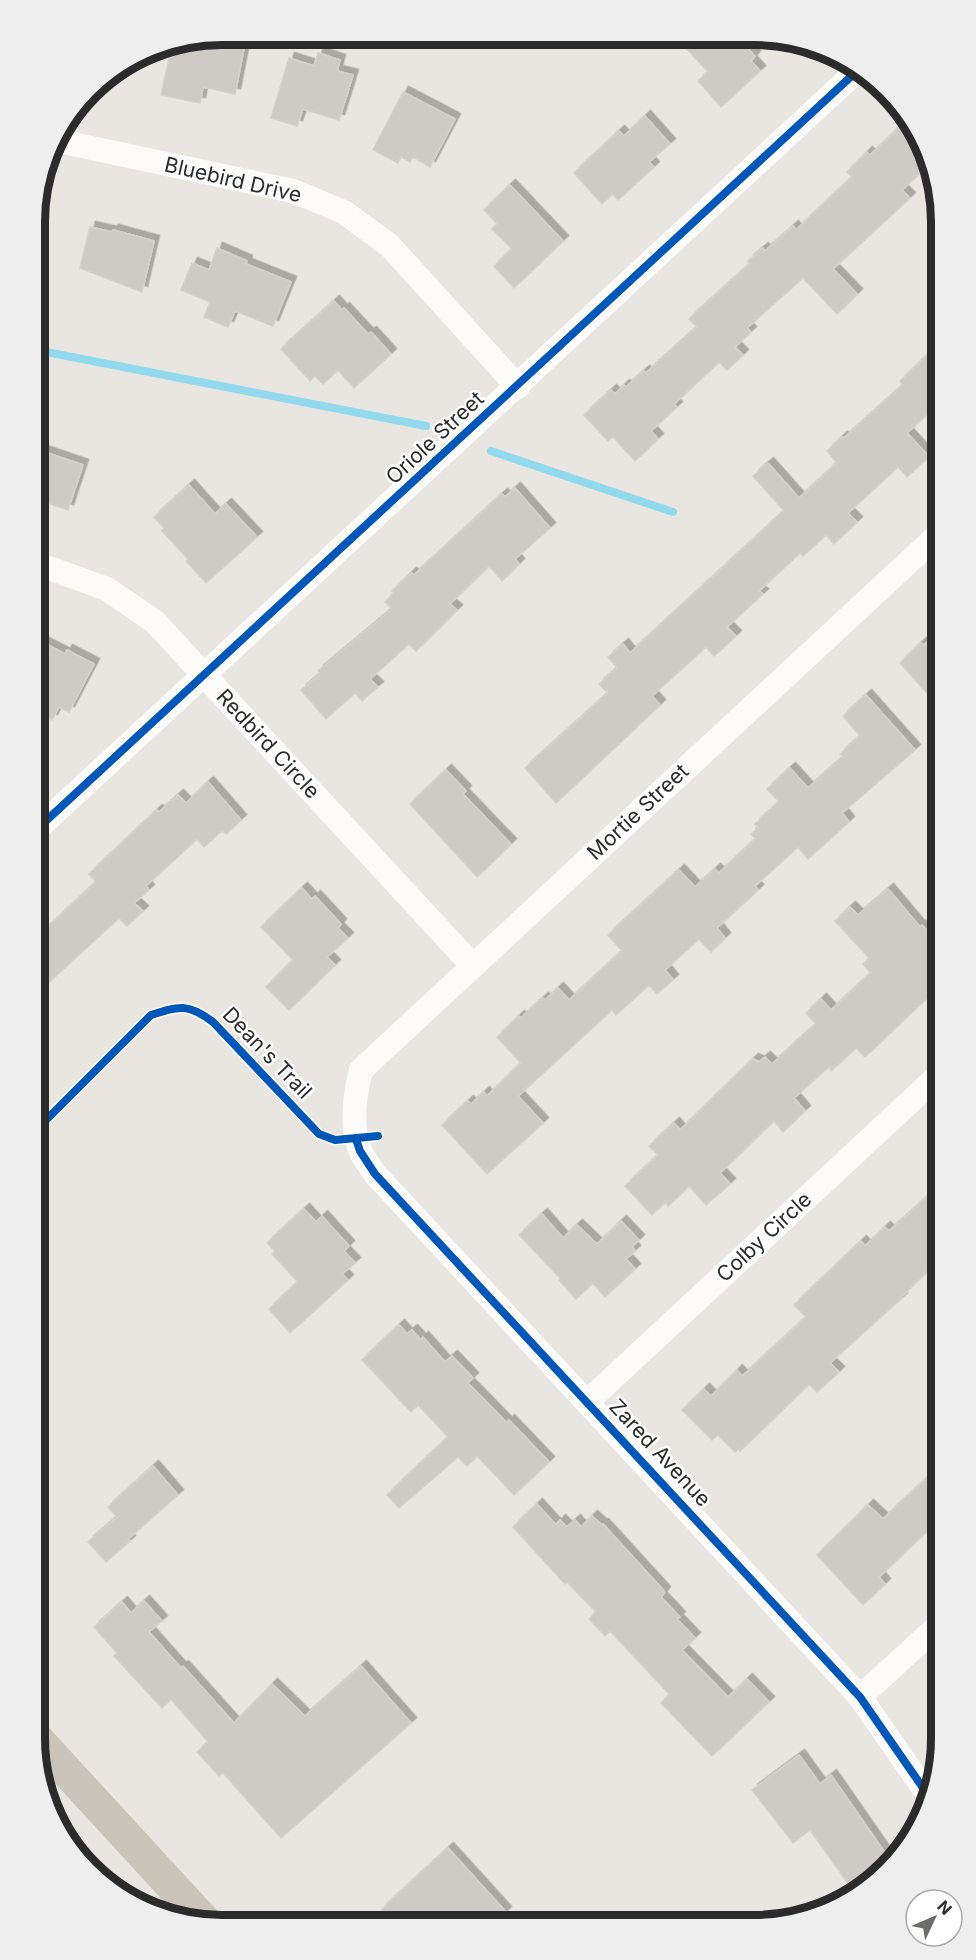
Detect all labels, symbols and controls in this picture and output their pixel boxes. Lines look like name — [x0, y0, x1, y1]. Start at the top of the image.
street label: Bluebird Drive — [162, 152, 304, 207]
street label: Oriole Street — [381, 386, 489, 489]
street label: Redbird Circle — [212, 684, 325, 803]
street label: Mortie Street — [582, 758, 694, 865]
street label: Dean's Trail — [218, 1002, 317, 1104]
street label: Colby Circle — [711, 1186, 816, 1287]
street label: Zared Avenue — [604, 1394, 716, 1511]
north arrow — [904, 1888, 964, 1948]
text: N — [933, 1896, 956, 1919]

